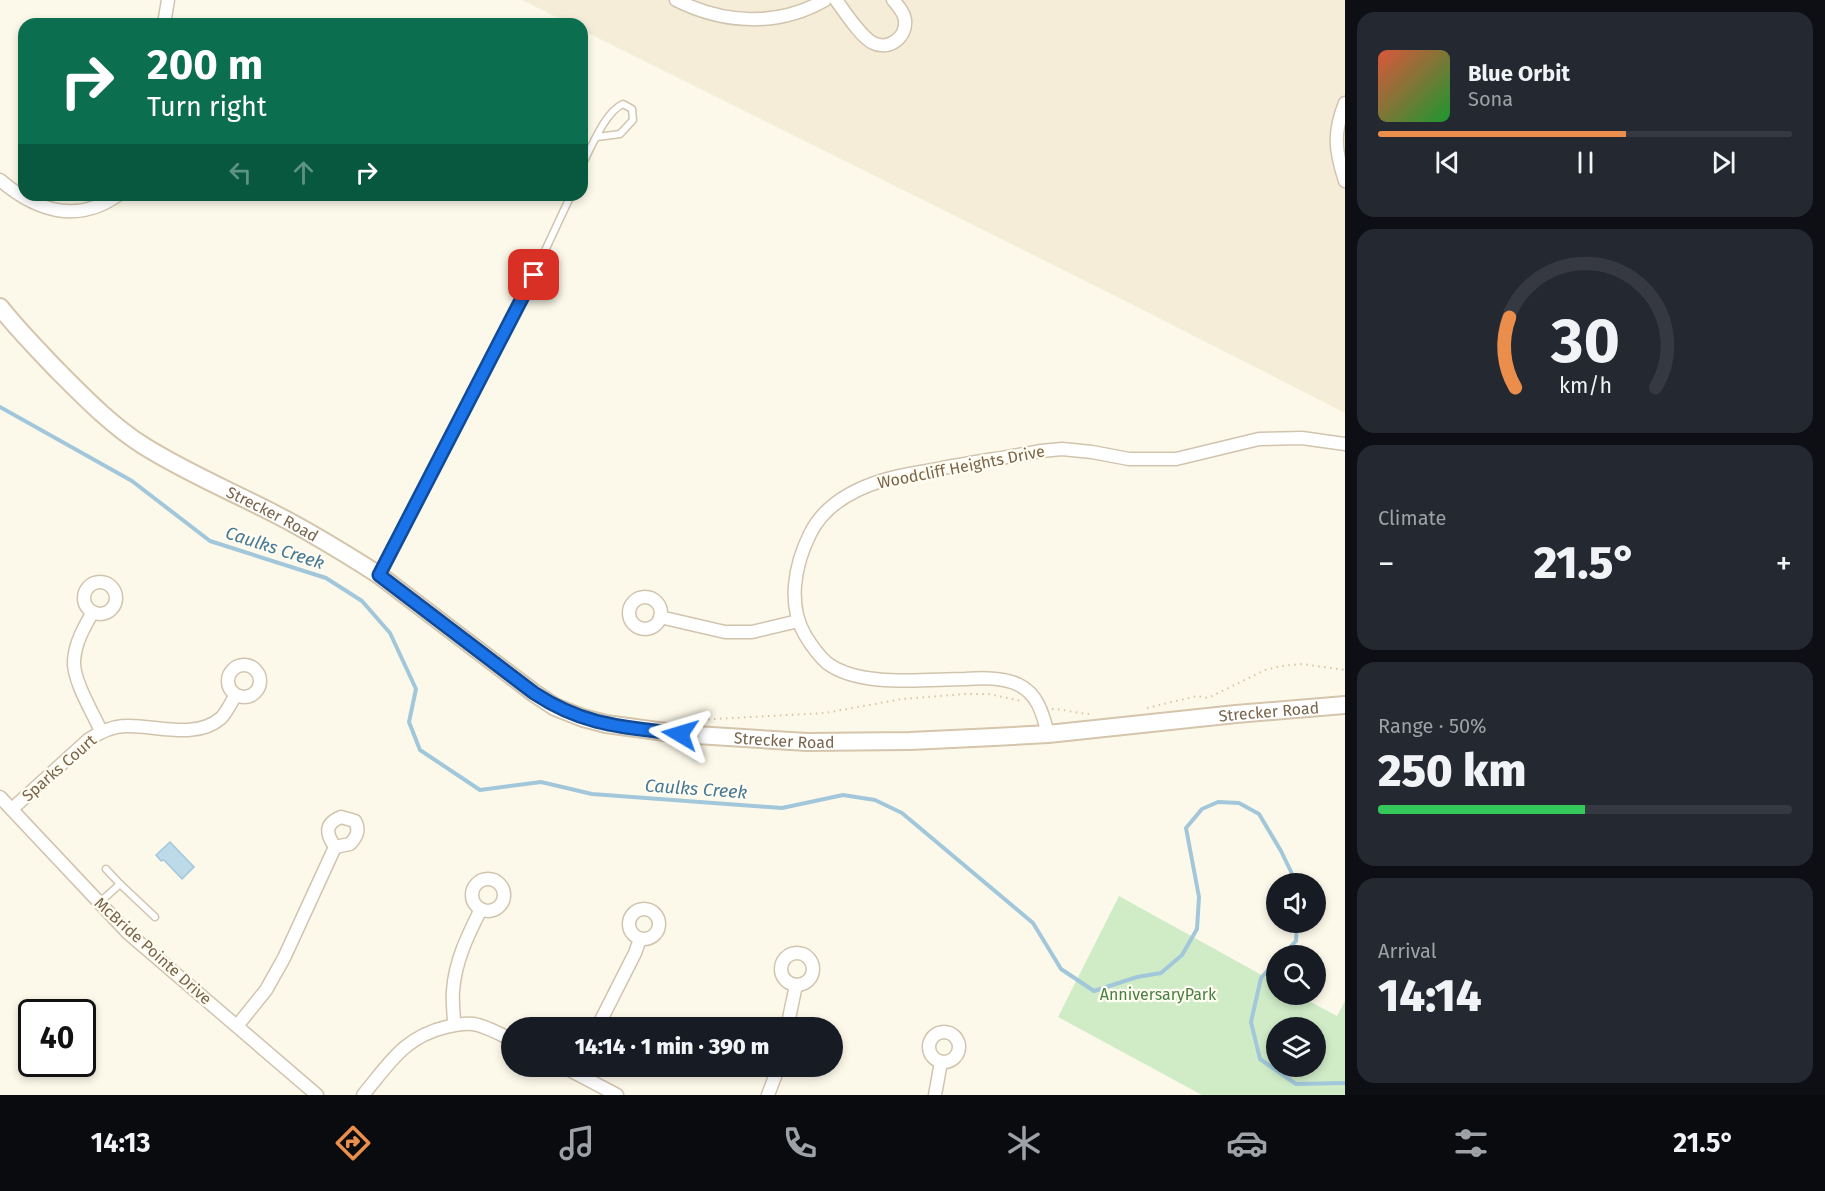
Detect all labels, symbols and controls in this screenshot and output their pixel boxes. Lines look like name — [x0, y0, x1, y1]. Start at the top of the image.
text: 200 m — [147, 40, 263, 90]
icon: right — [48, 42, 126, 120]
text: Blue Orbit — [1468, 60, 1570, 87]
text: Sona — [1468, 87, 1513, 111]
text: Turn right — [147, 91, 267, 123]
icon: previous — [1431, 146, 1464, 179]
icon: pause — [1569, 146, 1602, 179]
icon: next — [1707, 146, 1740, 179]
icon: left — [224, 156, 257, 189]
icon: ahead — [287, 156, 320, 189]
icon: right — [350, 156, 383, 189]
pin — [508, 249, 559, 300]
icon: arrive — [517, 258, 550, 291]
text: 30 — [1550, 304, 1619, 379]
text: km/h — [1558, 373, 1612, 399]
street label: Woodcliff Heights Drive — [876, 441, 1046, 493]
street label: Strecker Road — [224, 482, 322, 545]
text: Climate — [1378, 506, 1446, 530]
water label: Caulks Creek — [223, 522, 327, 574]
text: 21.5° — [1534, 536, 1636, 590]
text: − — [1378, 544, 1395, 584]
text: + — [1776, 544, 1792, 584]
street label: Strecker Road — [1218, 698, 1320, 725]
position arrow — [648, 702, 712, 766]
text: Range · 50% — [1378, 714, 1487, 738]
street label: Strecker Road — [733, 728, 835, 752]
street label: Sparks Court — [18, 731, 100, 805]
text: 250 km — [1378, 744, 1526, 798]
water label: Caulks Creek — [644, 774, 748, 804]
map controls — [1266, 873, 1326, 1077]
button: sound — [1266, 873, 1326, 933]
street label: McBride Pointe Drive — [90, 893, 216, 1009]
text: Arrival — [1378, 939, 1437, 963]
button: search — [1266, 945, 1326, 1005]
text: 14:14 — [1378, 969, 1482, 1023]
park label: AnniversaryPark — [1100, 985, 1217, 1004]
speed limit sign: 40 — [18, 999, 96, 1077]
button: layers — [1266, 1017, 1326, 1077]
text: 14:14 · 1 min · 390 m — [575, 1033, 769, 1060]
icon: directions — [332, 1122, 374, 1164]
icon: music — [556, 1122, 598, 1164]
icon: phone — [779, 1122, 821, 1164]
icon: climate — [1003, 1122, 1045, 1164]
icon: car — [1226, 1122, 1268, 1164]
icon: filters — [1450, 1122, 1492, 1164]
text: 14:13 — [91, 1127, 151, 1159]
text: 21.5° — [1673, 1127, 1734, 1159]

